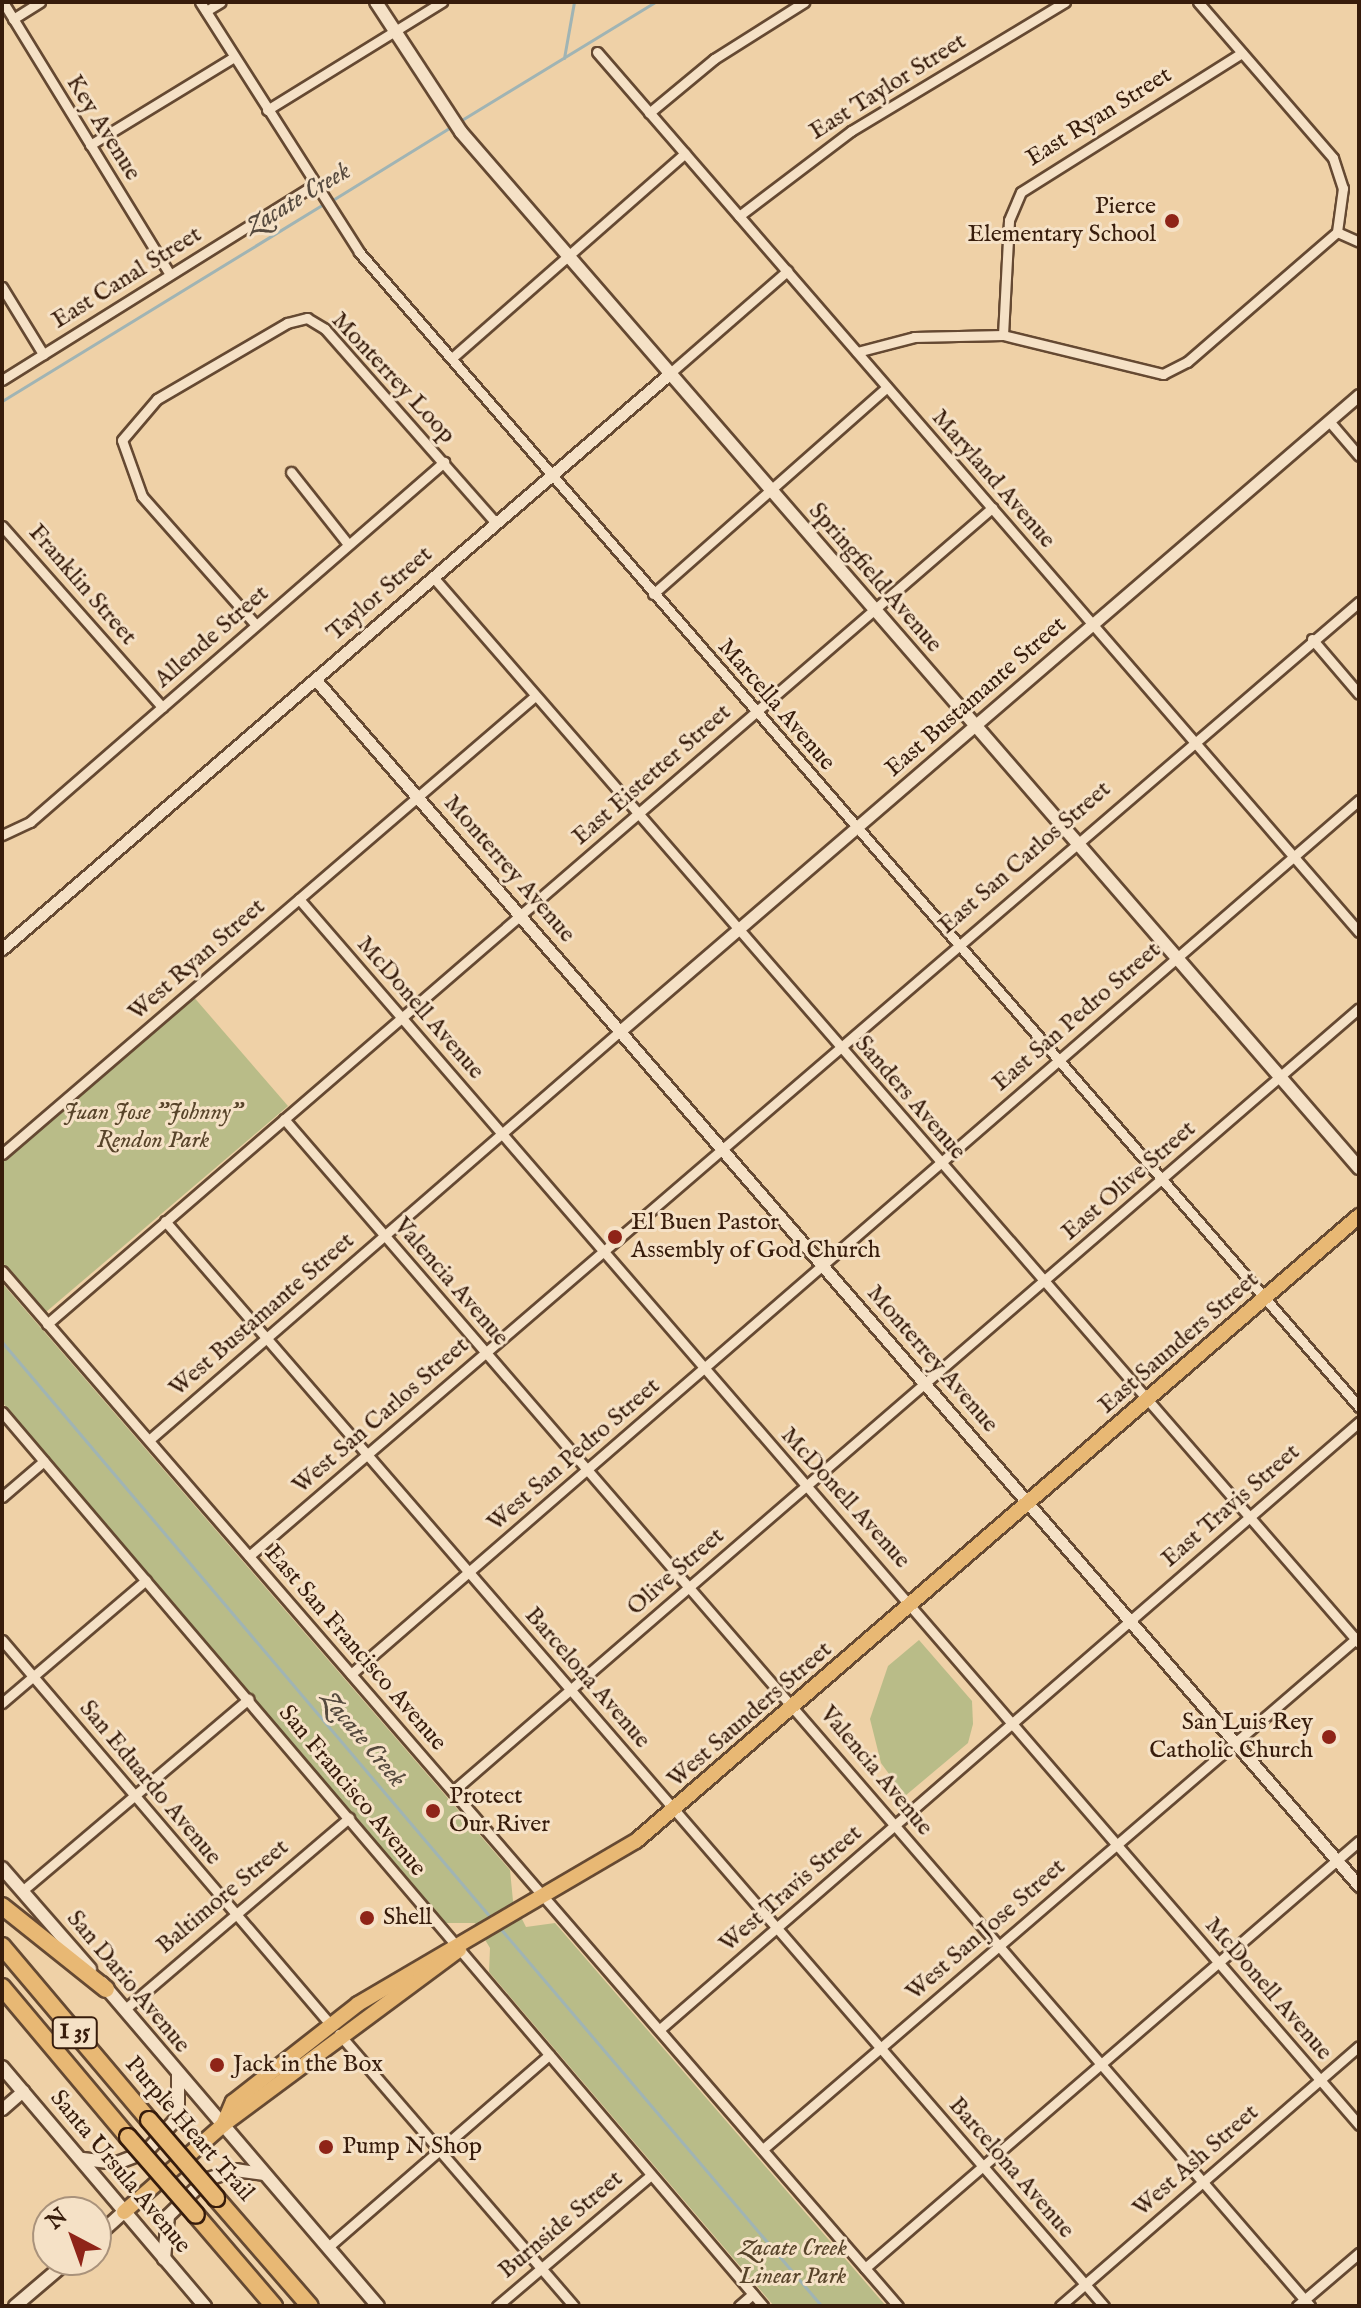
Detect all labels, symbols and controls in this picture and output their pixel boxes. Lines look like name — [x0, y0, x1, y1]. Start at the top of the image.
street label: East Taylor Street — [804, 27, 972, 147]
street label: East Ryan Street — [1021, 61, 1177, 173]
street label: Key Avenue — [59, 70, 147, 186]
water label: Zacate Creek — [240, 155, 356, 243]
place label: Pierce Elementary School — [968, 193, 1156, 249]
marker: Pierce Elementary School — [1163, 212, 1181, 230]
street label: East Canal Street — [47, 220, 207, 336]
street label: Monterrey Loop — [325, 306, 461, 450]
street label: Maryland Avenue — [925, 404, 1061, 554]
street label: Springfield Avenue — [802, 497, 948, 659]
street label: Franklin Street — [22, 519, 142, 651]
street label: Taylor Street — [321, 540, 439, 648]
street label: Allende Street — [149, 580, 275, 694]
street label: East Bustamante Street — [880, 611, 1072, 783]
street label: Marcella Avenue — [711, 633, 841, 777]
street label: East Eistetter Street — [567, 698, 737, 852]
street label: East San Carlos Street — [933, 775, 1117, 941]
street label: Monterrey Avenue — [437, 789, 581, 949]
street label: West Ryan Street — [123, 893, 271, 1027]
street label: McDonell Avenue — [350, 931, 490, 1085]
street label: East San Pedro Street — [987, 936, 1167, 1098]
street label: Sanders Avenue — [848, 1030, 972, 1166]
park label: Juan Jose "Johnny" Rendon Park — [64, 1099, 242, 1155]
street label: East Olive Street — [1056, 1115, 1202, 1247]
place label: El Buen Pastor Assembly of God Church — [631, 1209, 881, 1265]
street label: Valencia Avenue — [387, 1212, 515, 1352]
street label: West Bustamante Street — [164, 1227, 360, 1403]
marker: El Buen Pastor Assembly of God Church — [606, 1228, 624, 1246]
street label: East Saunders Street — [1093, 1266, 1265, 1420]
street label: Monterrey Avenue — [860, 1279, 1004, 1439]
street label: West San Carlos Street — [287, 1332, 475, 1500]
street label: West San Pedro Street — [482, 1372, 666, 1538]
street label: McDonell Avenue — [774, 1421, 916, 1575]
street label: East Travis Street — [1156, 1438, 1306, 1574]
street label: Olive Street — [622, 1522, 730, 1622]
street label: East San Francisco Avenue — [258, 1539, 452, 1757]
street label: Barcelona Avenue — [518, 1602, 656, 1754]
street label: West Saunders Street — [662, 1636, 838, 1794]
water label: Zacate Creek — [313, 1684, 413, 1794]
street label: San Eduardo Avenue — [73, 1695, 227, 1871]
street label: San Francisco Avenue — [272, 1700, 432, 1882]
street label: Valencia Avenue — [813, 1700, 939, 1842]
place label: San Luis Rey Catholic Church — [1149, 1709, 1313, 1765]
marker: San Luis Rey Catholic Church — [1320, 1728, 1338, 1746]
place label: Protect Our River — [449, 1783, 550, 1839]
marker: Protect Our River — [424, 1802, 442, 1820]
street label: West Travis Street — [714, 1819, 868, 1959]
street label: Baltimore Street — [151, 1833, 295, 1961]
street label: West San Jose Street — [900, 1853, 1072, 2007]
place label: Shell — [383, 1904, 432, 1932]
street label: San Dario Avenue — [60, 1905, 196, 2059]
marker: Shell — [358, 1909, 376, 1927]
street label: McDonell Avenue — [1198, 1912, 1338, 2066]
road number: I 35 — [51, 2015, 99, 2051]
street label: Purple Heart Trail — [118, 2051, 260, 2207]
place label: Jack in the Box — [233, 2051, 383, 2079]
marker: Jack in the Box — [208, 2056, 226, 2074]
street label: Santa Ursula Avenue — [43, 2085, 197, 2259]
street label: Barcelona Avenue — [942, 2092, 1080, 2244]
street label: West Ash Street — [1127, 2099, 1265, 2223]
place label: Pump N Shop — [342, 2133, 482, 2161]
marker: Pump N Shop — [317, 2138, 335, 2156]
street label: Burnside Street — [493, 2165, 629, 2285]
north arrow — [32, 2196, 112, 2276]
text: N — [41, 2203, 74, 2236]
park label: Zacate Creek Linear Park — [739, 2235, 847, 2291]

